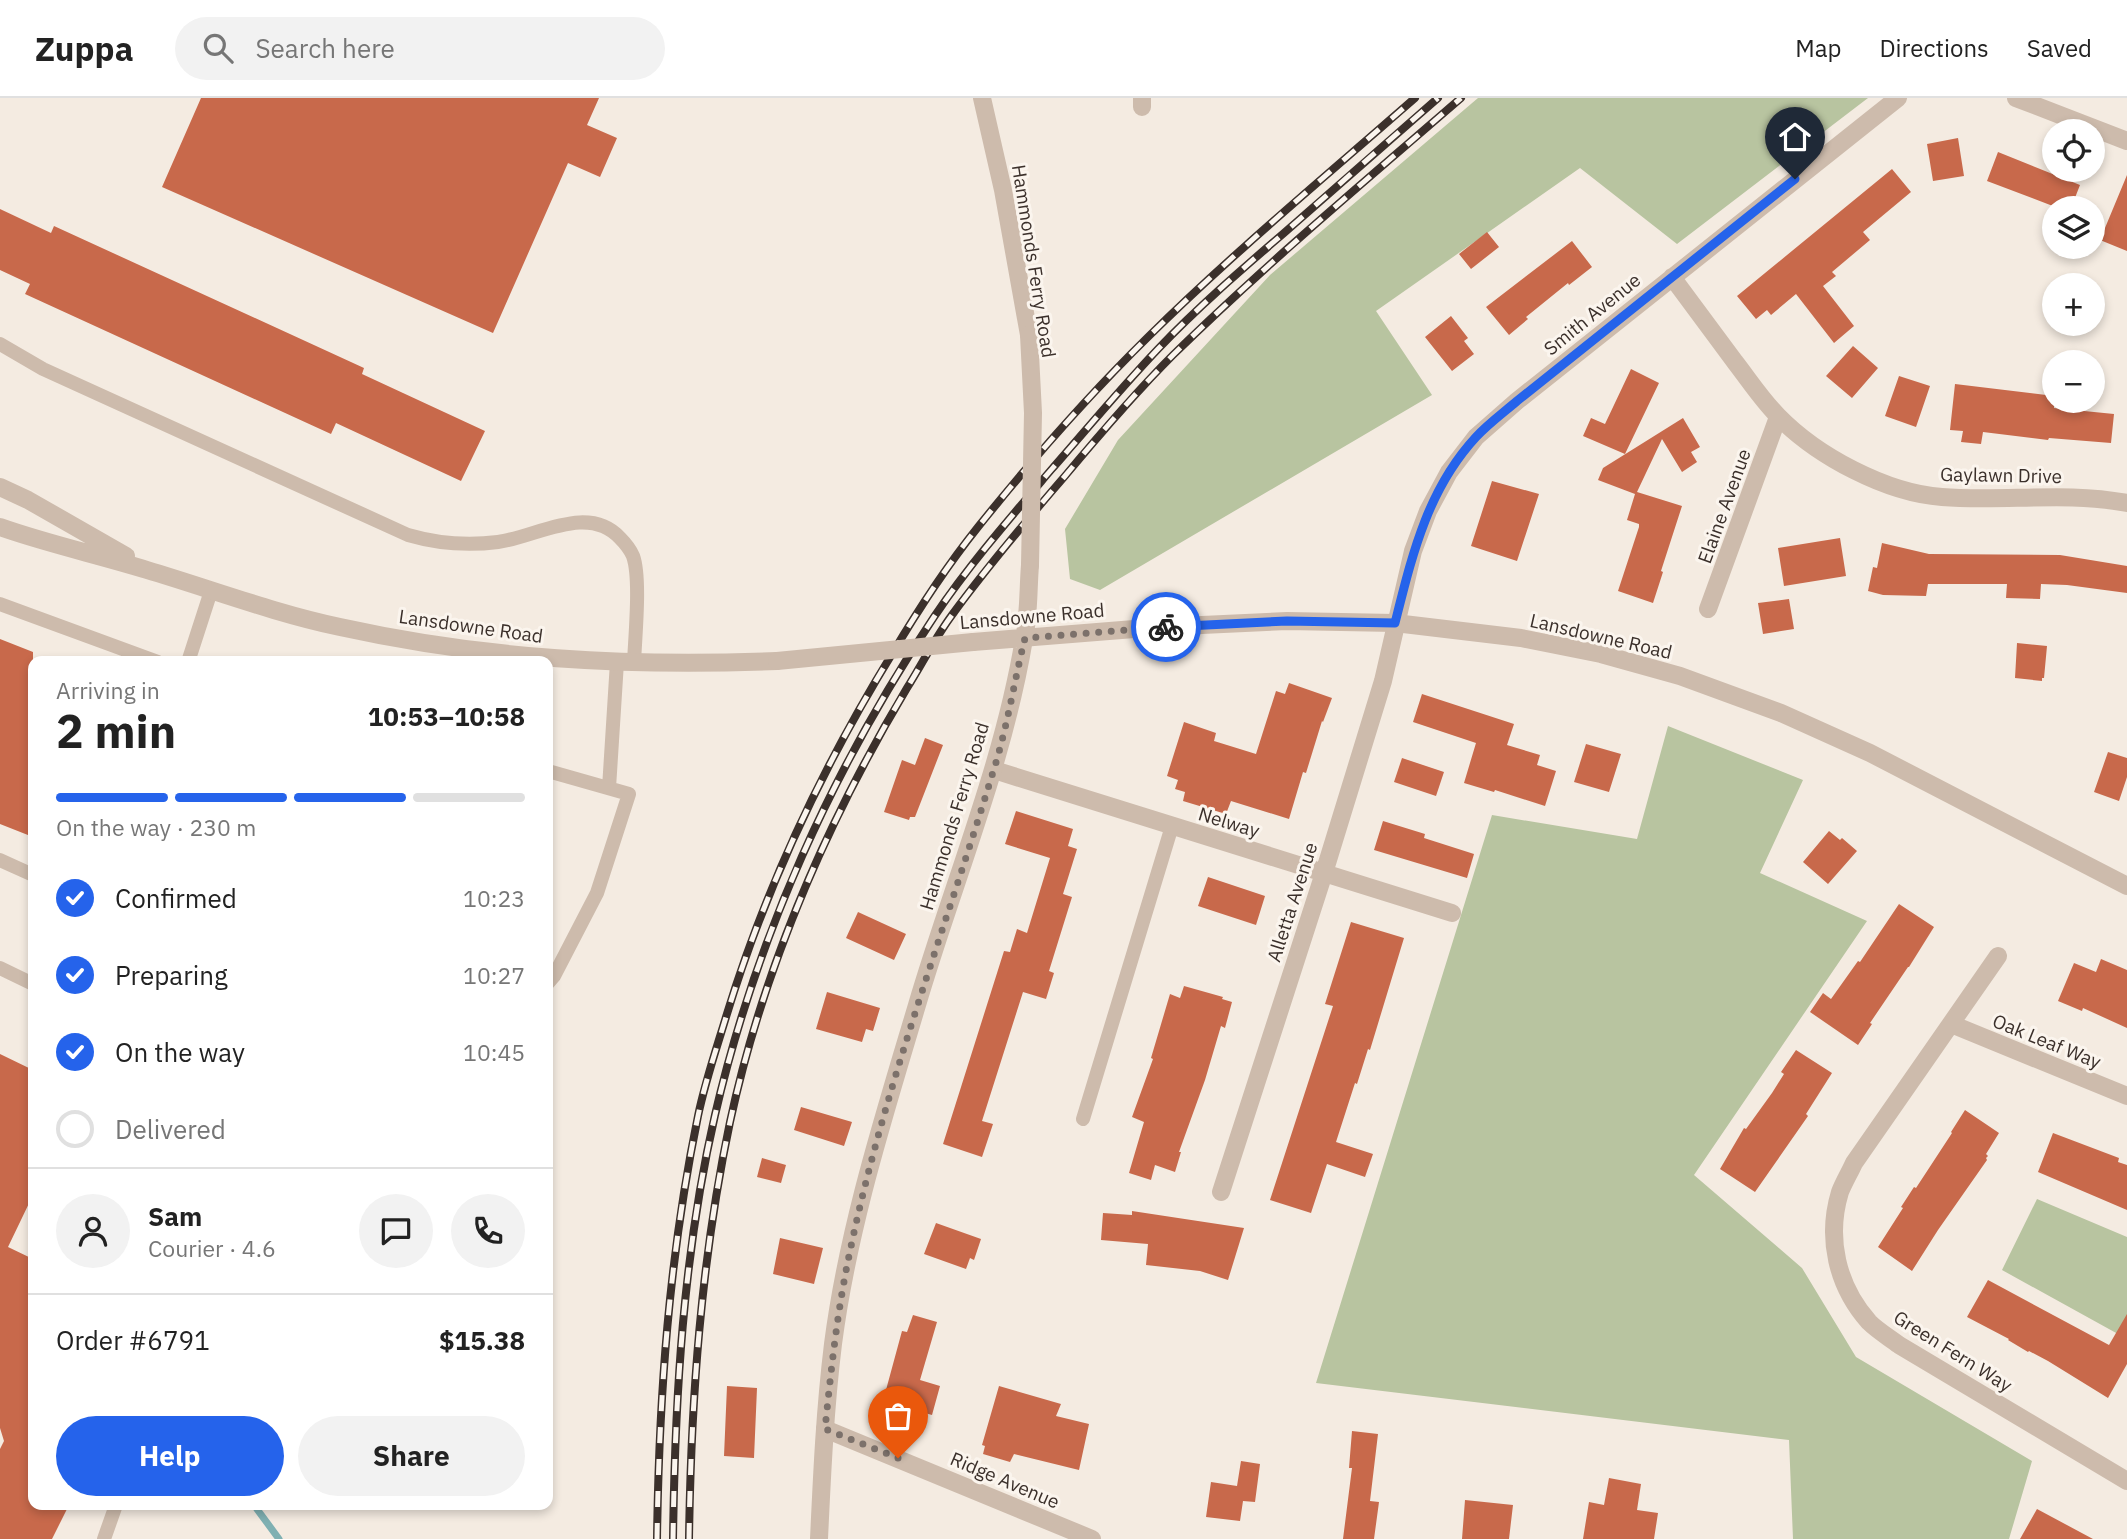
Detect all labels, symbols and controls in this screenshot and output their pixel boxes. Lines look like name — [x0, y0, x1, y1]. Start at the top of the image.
search box — [175, 17, 665, 80]
text: Zuppa — [35, 27, 133, 70]
icon: search — [199, 29, 237, 67]
text: Search here — [255, 31, 395, 65]
text: Map — [1795, 32, 1841, 64]
text: Directions — [1879, 32, 1989, 64]
text: Saved — [2027, 32, 2092, 64]
pin — [1765, 107, 1825, 179]
icon: home — [1776, 118, 1814, 156]
map controls — [2042, 119, 2105, 413]
button: locate — [2042, 119, 2105, 182]
street label: Hammonds Ferry Road — [1007, 163, 1061, 359]
button: layers — [2042, 196, 2105, 259]
street label: Smith Avenue — [1539, 268, 1645, 360]
button: + — [2042, 273, 2105, 336]
button: − — [2042, 350, 2105, 413]
street label: Elaine Avenue — [1692, 445, 1756, 567]
street label: Gaylawn Drive — [1940, 462, 2062, 488]
courier — [1131, 592, 1201, 662]
street label: Lansdowne Road — [959, 598, 1105, 634]
street label: Lansdowne Road — [397, 604, 545, 648]
icon: bike — [1147, 608, 1185, 646]
street label: Lansdowne Road — [1528, 608, 1674, 664]
text: Arriving in — [56, 675, 160, 705]
text: 10:53–10:58 — [368, 699, 525, 733]
text: 2 min — [56, 701, 176, 761]
street label: Hammonds Ferry Road — [914, 719, 994, 913]
street label: Nelway — [1195, 801, 1263, 843]
text: On the way · 230 m — [56, 812, 256, 842]
street label: Alletta Avenue — [1261, 839, 1323, 965]
icon: check — [56, 879, 94, 917]
text: Confirmed — [115, 881, 237, 915]
text: 10:23 — [463, 883, 525, 913]
icon: check — [56, 956, 94, 994]
text: Preparing — [115, 958, 228, 992]
text: 10:27 — [463, 960, 525, 990]
street label: Oak Leaf Way — [1989, 1008, 2105, 1074]
icon: check — [56, 1033, 94, 1071]
text: On the way — [115, 1035, 245, 1069]
text: 10:45 — [463, 1037, 525, 1067]
text: Delivered — [115, 1112, 226, 1146]
button: person — [56, 1194, 130, 1268]
button: chat — [359, 1194, 433, 1268]
button: phone — [451, 1194, 525, 1268]
text: Sam — [148, 1199, 202, 1233]
text: Courier · 4.6 — [148, 1233, 276, 1263]
street label: Green Fern Way — [1889, 1305, 2017, 1397]
text: Order #6791 — [56, 1323, 210, 1357]
text: $15.38 — [439, 1323, 525, 1357]
pin — [868, 1386, 928, 1458]
icon: bag — [879, 1397, 917, 1435]
button: Help — [56, 1416, 284, 1496]
button: Share — [298, 1416, 525, 1496]
street label: Ridge Avenue — [947, 1446, 1063, 1514]

